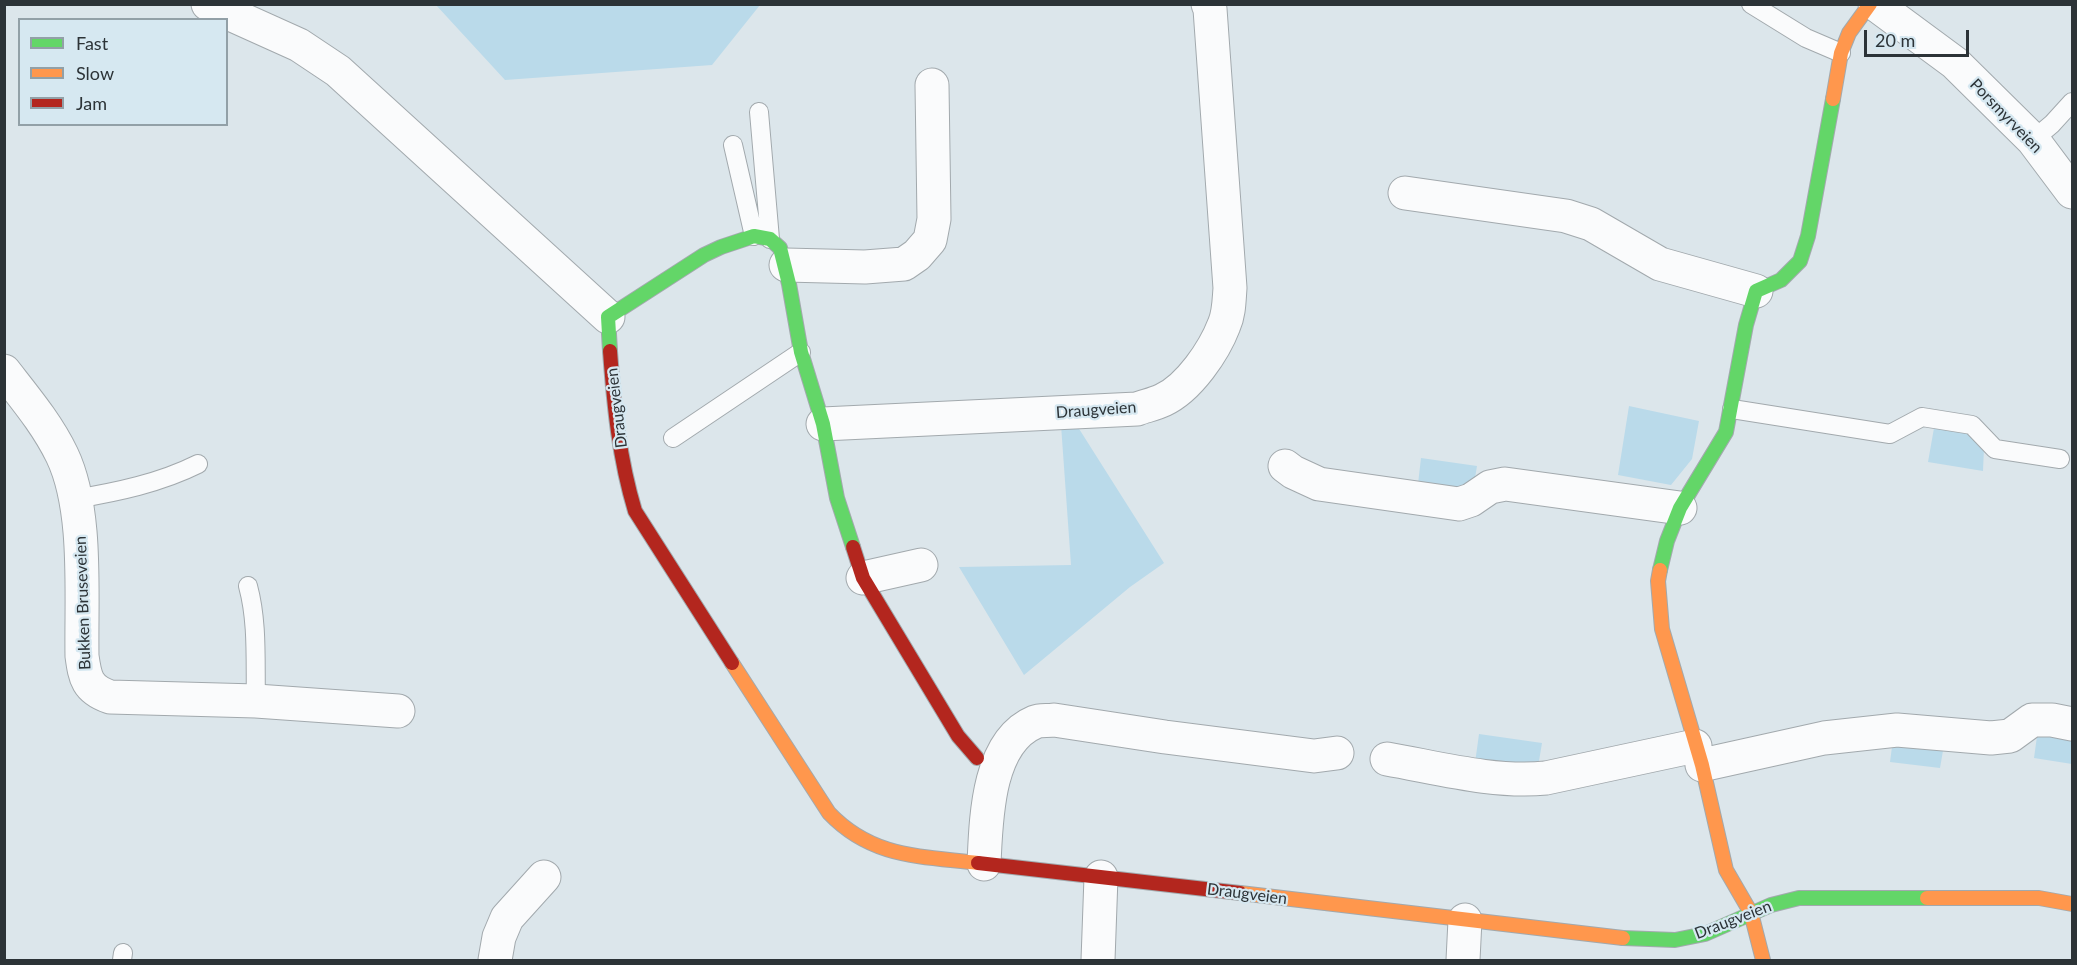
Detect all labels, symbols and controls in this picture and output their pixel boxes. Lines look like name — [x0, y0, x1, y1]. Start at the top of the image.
legend — [18, 18, 228, 126]
scale bar — [1867, 18, 1972, 56]
text: 20 m — [1875, 29, 1915, 51]
text: Fast — [76, 32, 108, 54]
text: Slow — [76, 62, 114, 84]
street label: Porsmyrveien — [1966, 75, 2046, 157]
text: Jam — [76, 92, 107, 114]
street label: Draugveien — [603, 367, 631, 449]
street label: Draugveien — [1055, 398, 1137, 422]
street label: Bukken Bruseveien — [71, 536, 95, 670]
street label: Draugveien — [1206, 880, 1288, 908]
street label: Draugveien — [1692, 897, 1774, 943]

